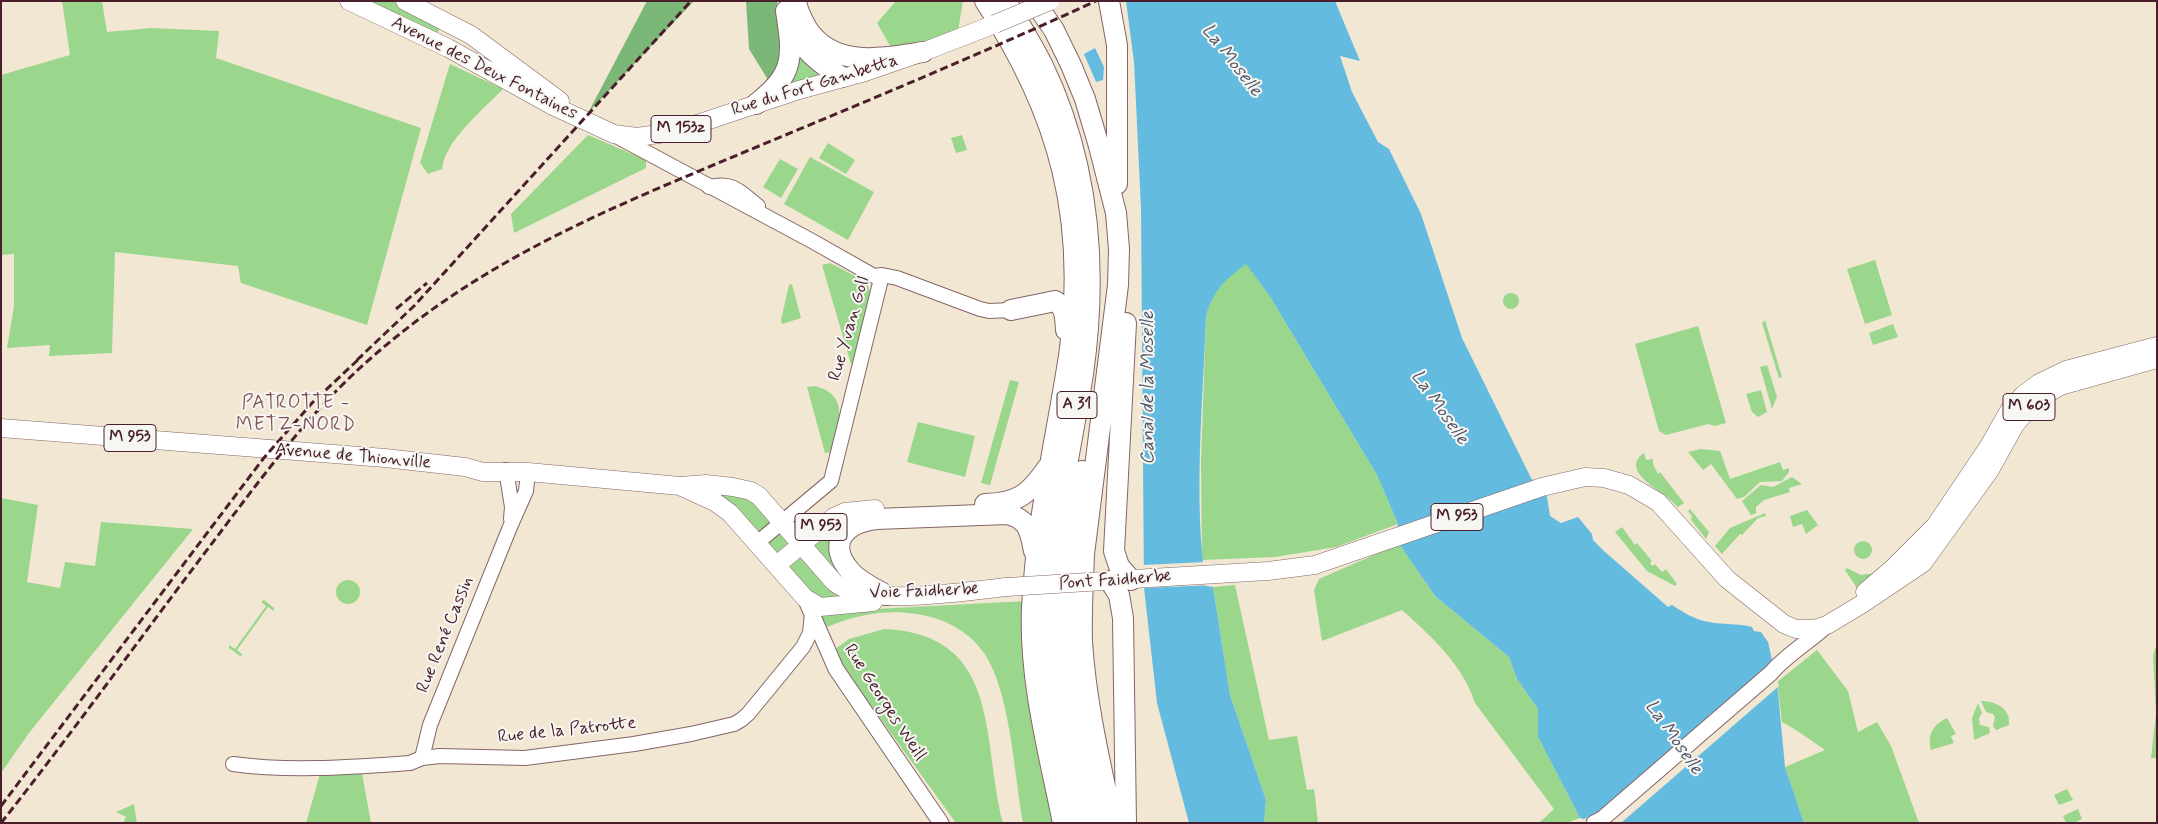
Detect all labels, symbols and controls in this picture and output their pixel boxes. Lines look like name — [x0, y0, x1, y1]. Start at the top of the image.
street label: Avenue des Deux Fontaines — [387, 13, 581, 125]
water label: La Moselle — [1196, 20, 1266, 102]
street label: Rue du Fort Gambetta — [729, 50, 901, 122]
road number: M 153z — [651, 116, 711, 142]
street label: Rue Yvan Goll — [825, 274, 875, 384]
water label: Canal de la Moselle — [1138, 311, 1160, 465]
water label: La Moselle — [1405, 366, 1473, 450]
road number: A 31 — [1057, 392, 1097, 418]
district label: PATROTTE - METZ-NORD — [234, 393, 358, 437]
road number: M 603 — [2003, 394, 2055, 421]
road number: M 953 — [104, 424, 156, 452]
street label: Avenue de Thionville — [274, 439, 432, 475]
road number: M 953 — [1431, 504, 1483, 530]
road number: M 953 — [795, 514, 847, 540]
street label: Pont Faidherbe — [1058, 566, 1172, 596]
street label: Rue René Cassin — [413, 574, 479, 696]
street label: Voie Faidherbe — [869, 579, 979, 605]
street label: Rue Georges Weill — [838, 641, 930, 765]
water label: La Moselle — [1639, 696, 1707, 780]
street label: Rue de la Patrotte — [497, 713, 637, 749]

